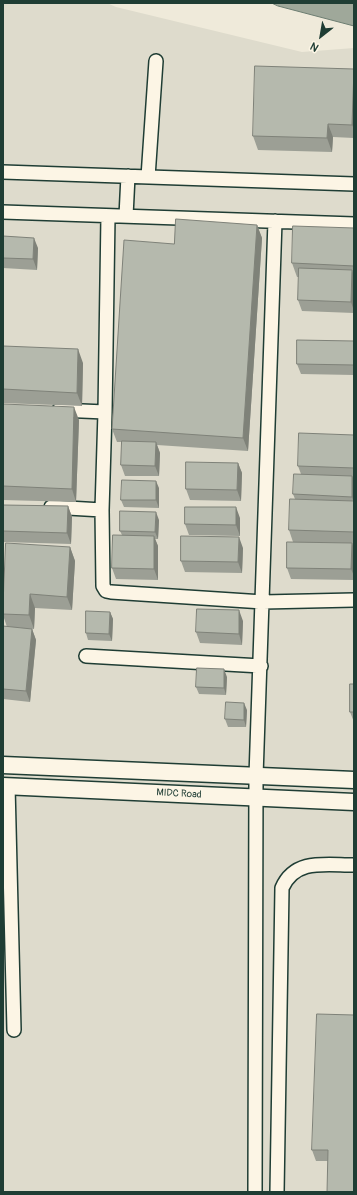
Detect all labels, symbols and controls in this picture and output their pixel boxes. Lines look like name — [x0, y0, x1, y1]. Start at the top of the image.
north arrow — [301, 16, 341, 56]
text: N — [308, 39, 321, 54]
street label: MIDC Road — [156, 787, 202, 801]

